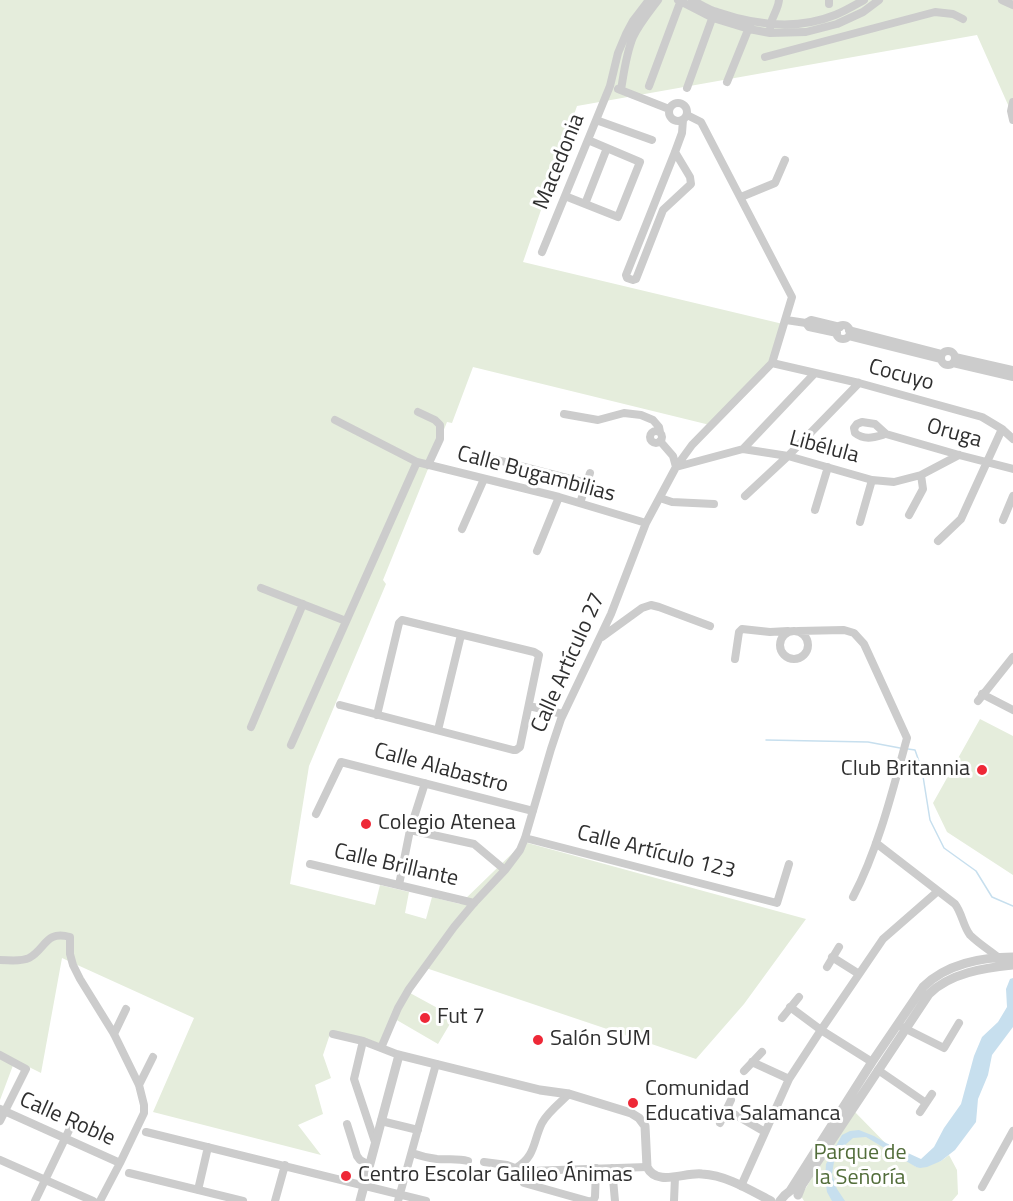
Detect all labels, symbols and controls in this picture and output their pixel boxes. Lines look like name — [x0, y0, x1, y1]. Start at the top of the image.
street label: Macedonia — [529, 110, 591, 214]
street label: Cocuyo — [865, 355, 937, 397]
street label: Oruga — [923, 414, 985, 454]
street label: Libélula — [786, 426, 862, 470]
street label: Calle Bugambilias — [454, 441, 618, 509]
street label: Calle Artículo 27 — [526, 589, 612, 737]
street label: Calle Alabastro — [371, 738, 511, 800]
place label: Club Britannia — [841, 757, 970, 783]
marker: Club Britannia — [975, 763, 989, 777]
place label: Colegio Atenea — [378, 811, 516, 837]
marker: Colegio Atenea — [359, 817, 373, 831]
street label: Calle Artículo 123 — [574, 821, 738, 885]
street label: Calle Brillante — [331, 839, 461, 893]
place label: Fut 7 — [437, 1005, 485, 1031]
marker: Fut 7 — [418, 1011, 432, 1025]
place label: Salón SUM — [550, 1027, 651, 1053]
marker: Salón SUM — [531, 1033, 545, 1047]
place label: Comunidad Educativa Salamanca — [645, 1077, 841, 1128]
street label: Calle Roble — [15, 1087, 119, 1153]
marker: Comunidad Educativa Salamanca — [626, 1096, 640, 1110]
park label: Parque de la Señoría — [813, 1141, 907, 1192]
place label: Centro Escolar Galileo Ánimas — [358, 1163, 633, 1189]
marker: Centro Escolar Galileo Ánimas — [339, 1169, 353, 1183]

